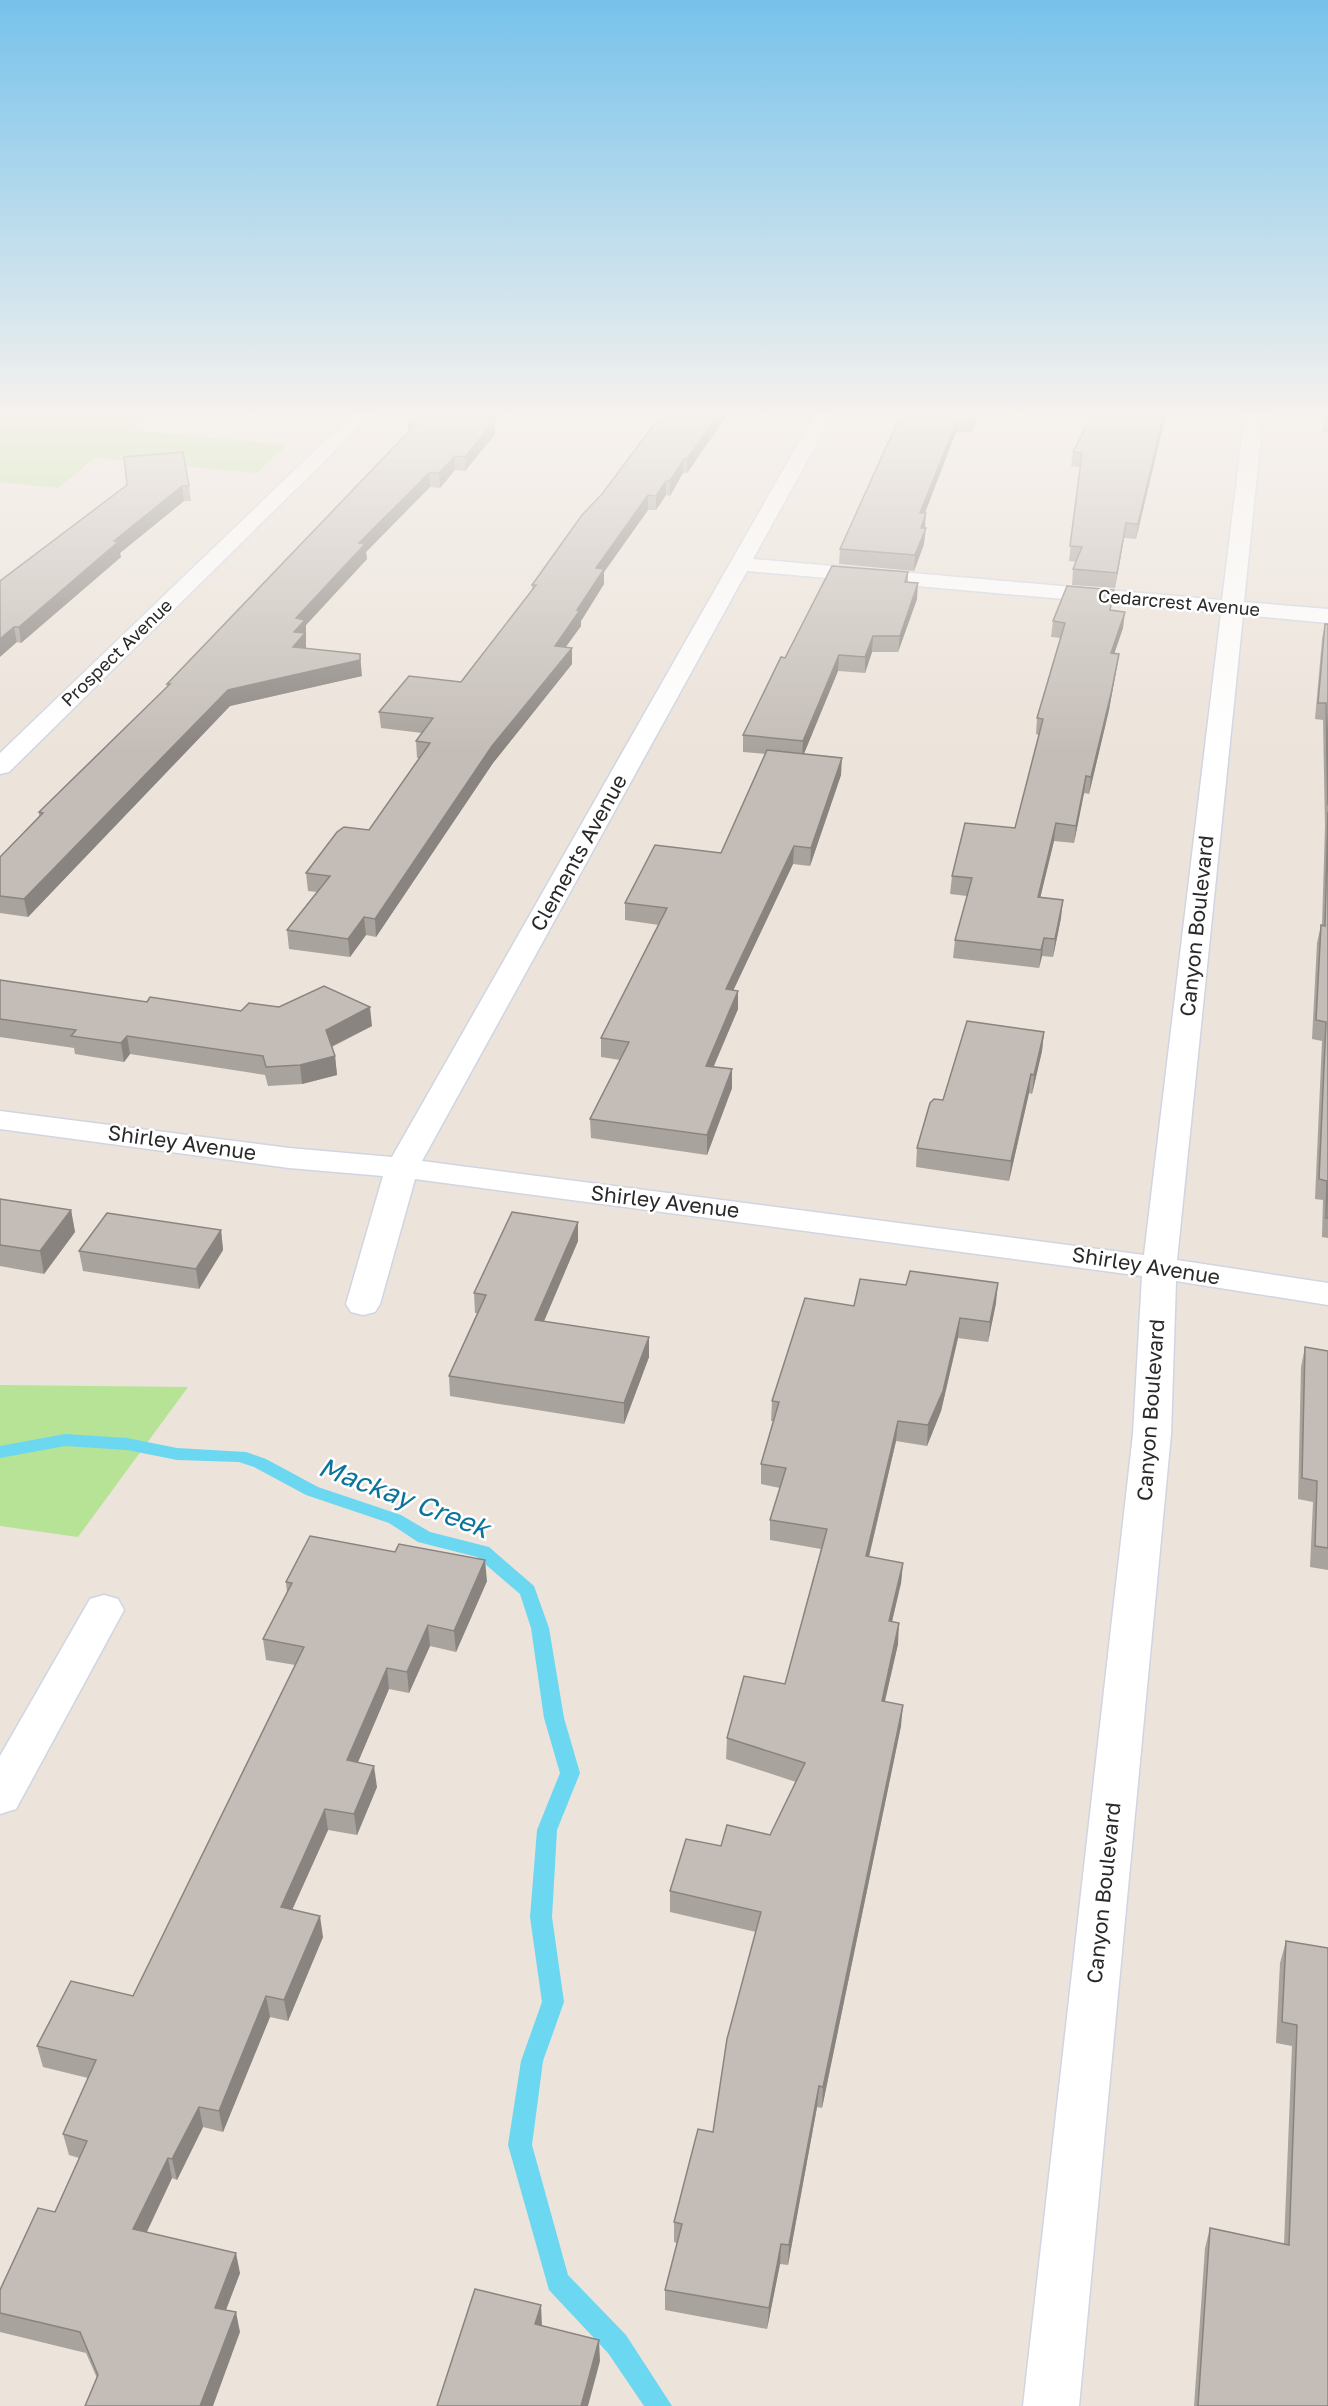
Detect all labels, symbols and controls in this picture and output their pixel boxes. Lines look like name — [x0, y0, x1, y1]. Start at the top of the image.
street label: Cedarcrest Avenue — [1097, 584, 1261, 620]
street label: Prospect Avenue — [56, 594, 176, 711]
street label: Clements Avenue — [524, 770, 632, 936]
street label: Canyon Boulevard — [1174, 834, 1218, 1018]
street label: Shirley Avenue — [106, 1119, 258, 1165]
street label: Shirley Avenue — [589, 1179, 741, 1223]
street label: Shirley Avenue — [1070, 1240, 1222, 1290]
street label: Canyon Boulevard — [1131, 1318, 1169, 1502]
water label: Mackay Creek — [315, 1450, 497, 1545]
street label: Canyon Boulevard — [1081, 1801, 1125, 1985]

